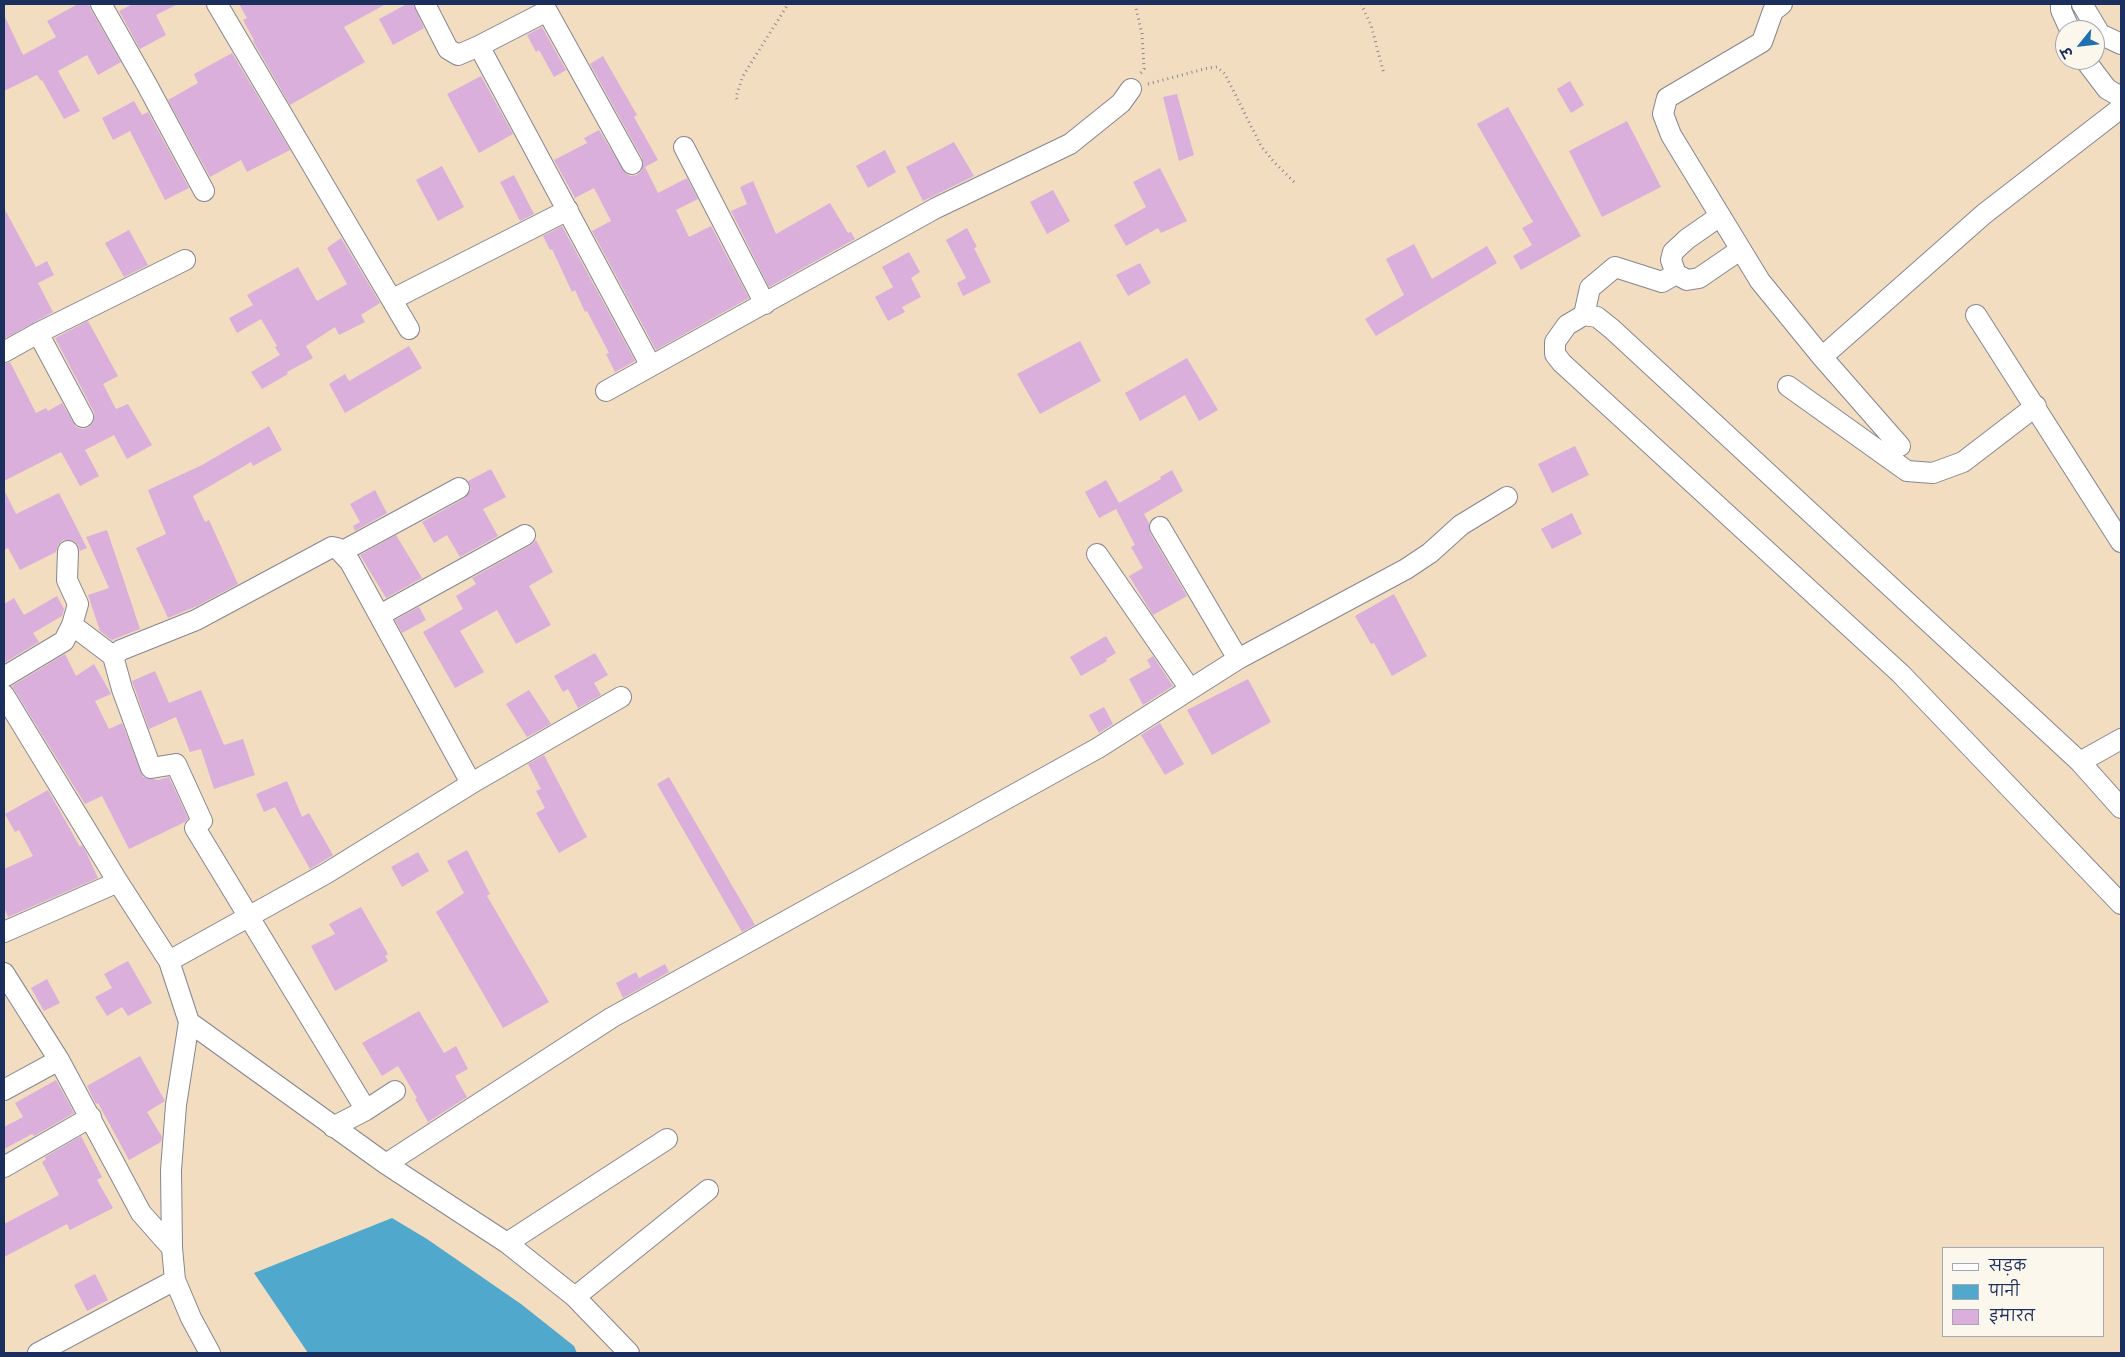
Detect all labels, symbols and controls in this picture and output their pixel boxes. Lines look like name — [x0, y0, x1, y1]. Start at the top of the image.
north arrow — [2055, 20, 2105, 70]
text: उ — [2058, 43, 2078, 60]
legend — [1942, 1247, 2105, 1337]
text: सड़क — [1989, 1257, 2026, 1277]
text: पानी — [1989, 1282, 2020, 1302]
text: इमारत — [1989, 1307, 2035, 1327]

